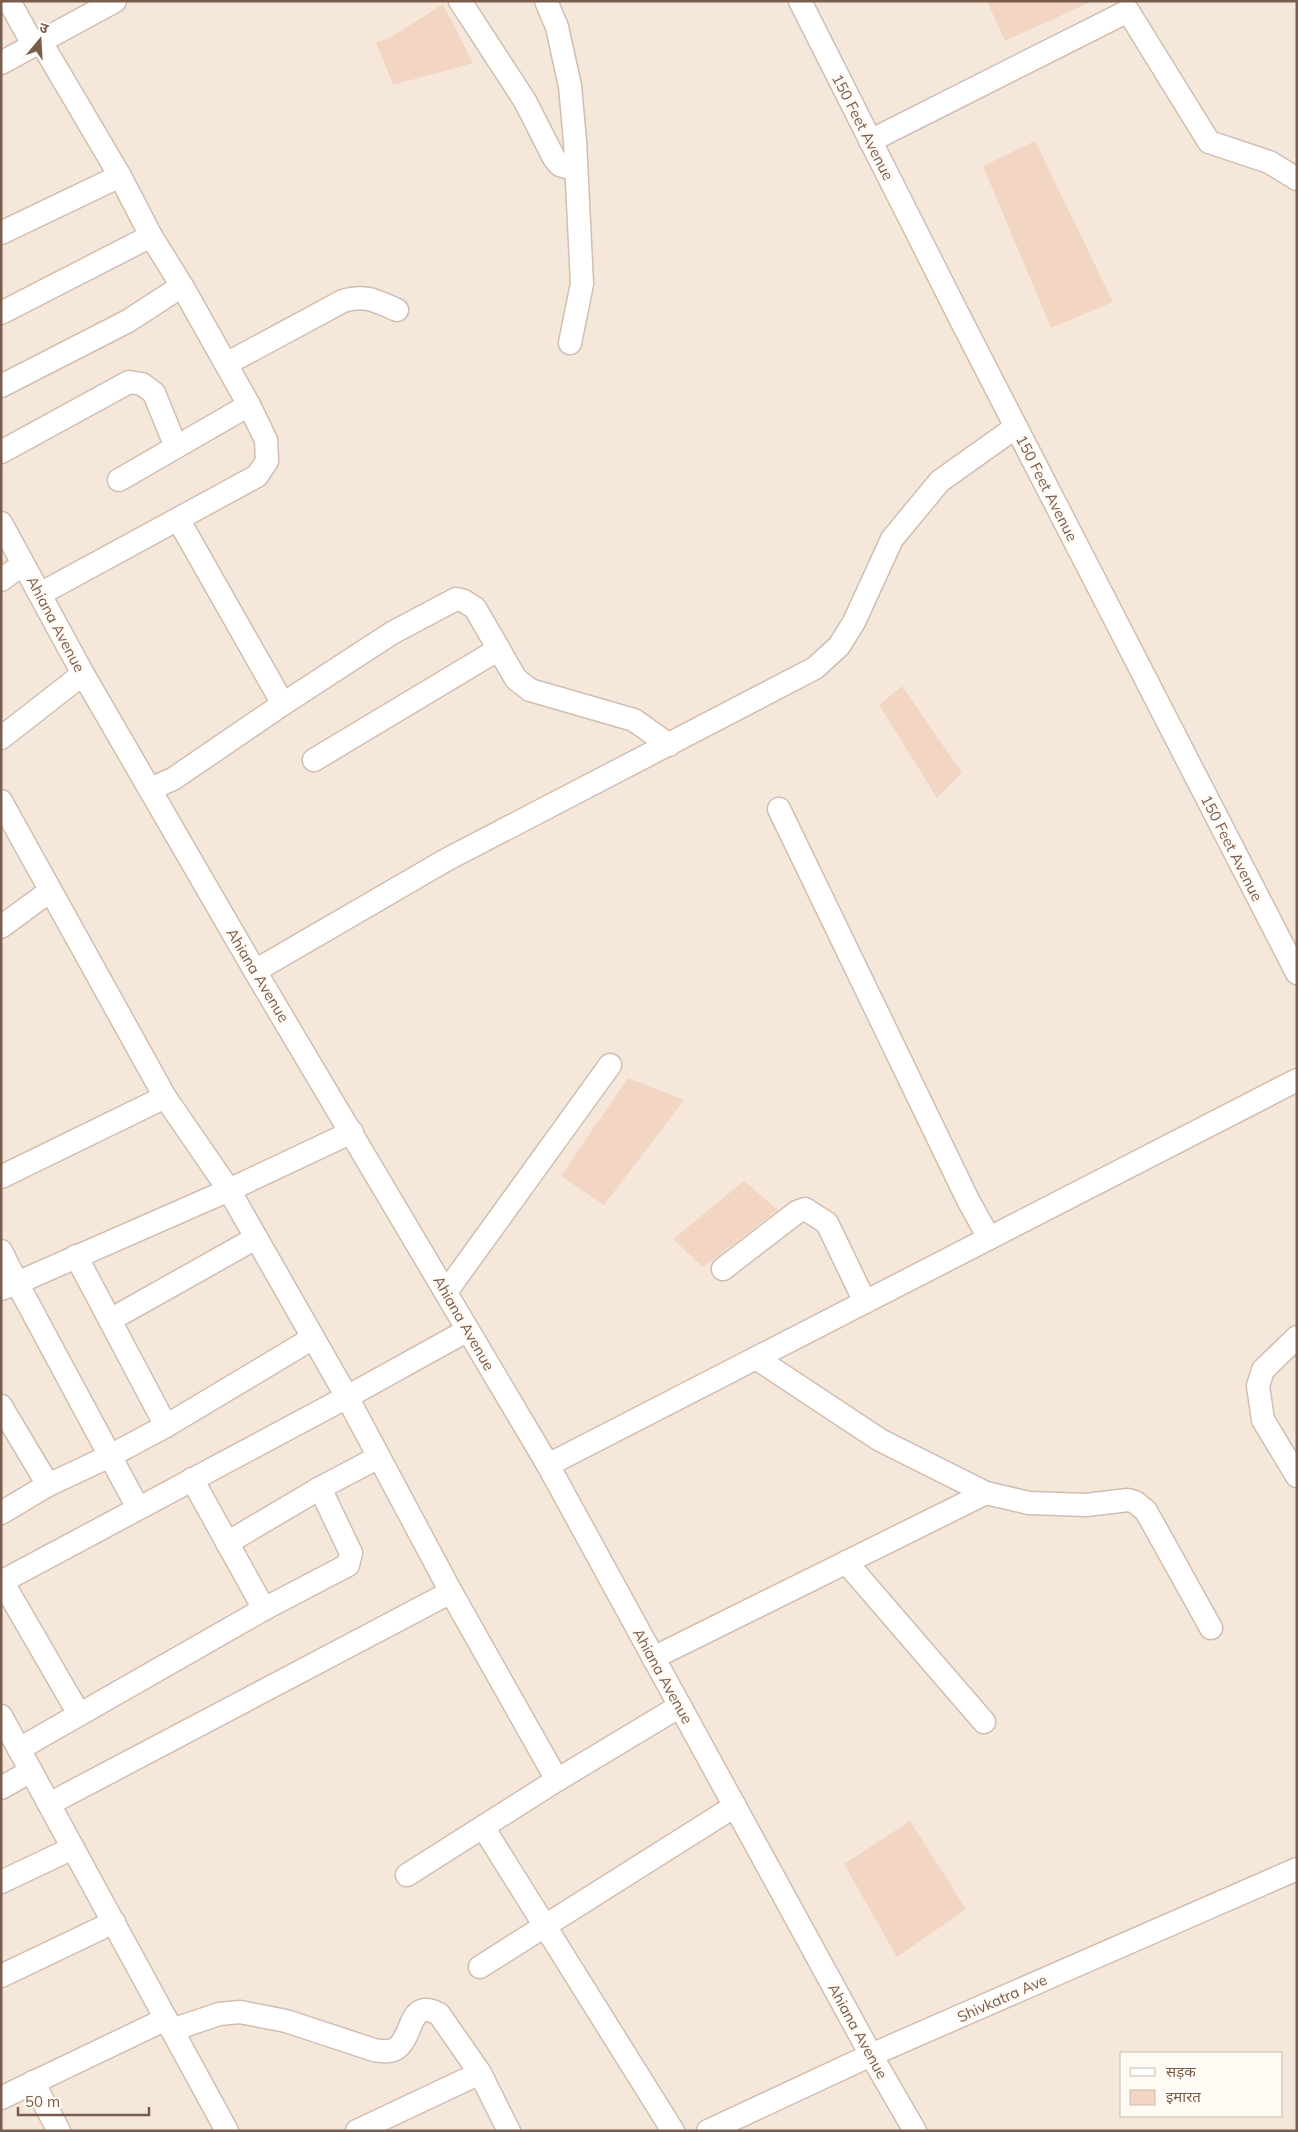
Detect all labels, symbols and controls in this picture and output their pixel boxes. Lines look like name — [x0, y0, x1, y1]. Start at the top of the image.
north arrow — [15, 15, 65, 65]
text: उ — [37, 18, 51, 38]
street label: 150 Feet Avenue — [828, 71, 898, 183]
street label: 150 Feet Avenue — [1012, 432, 1082, 544]
street label: Ahiana Avenue — [23, 573, 89, 675]
street label: 150 Feet Avenue — [1197, 792, 1267, 904]
street label: Ahiana Avenue — [222, 925, 294, 1025]
street label: Ahiana Avenue — [429, 1272, 499, 1374]
street label: Ahiana Avenue — [629, 1625, 697, 1727]
street label: Shivkatra Ave — [954, 1970, 1050, 2026]
street label: Ahiana Avenue — [824, 1980, 892, 2082]
legend — [1120, 2052, 1283, 2117]
text: सड़क — [1166, 2062, 1196, 2081]
scale bar — [18, 2084, 149, 2116]
text: इमारत — [1166, 2087, 1201, 2106]
text: 50 m — [25, 2092, 60, 2111]

